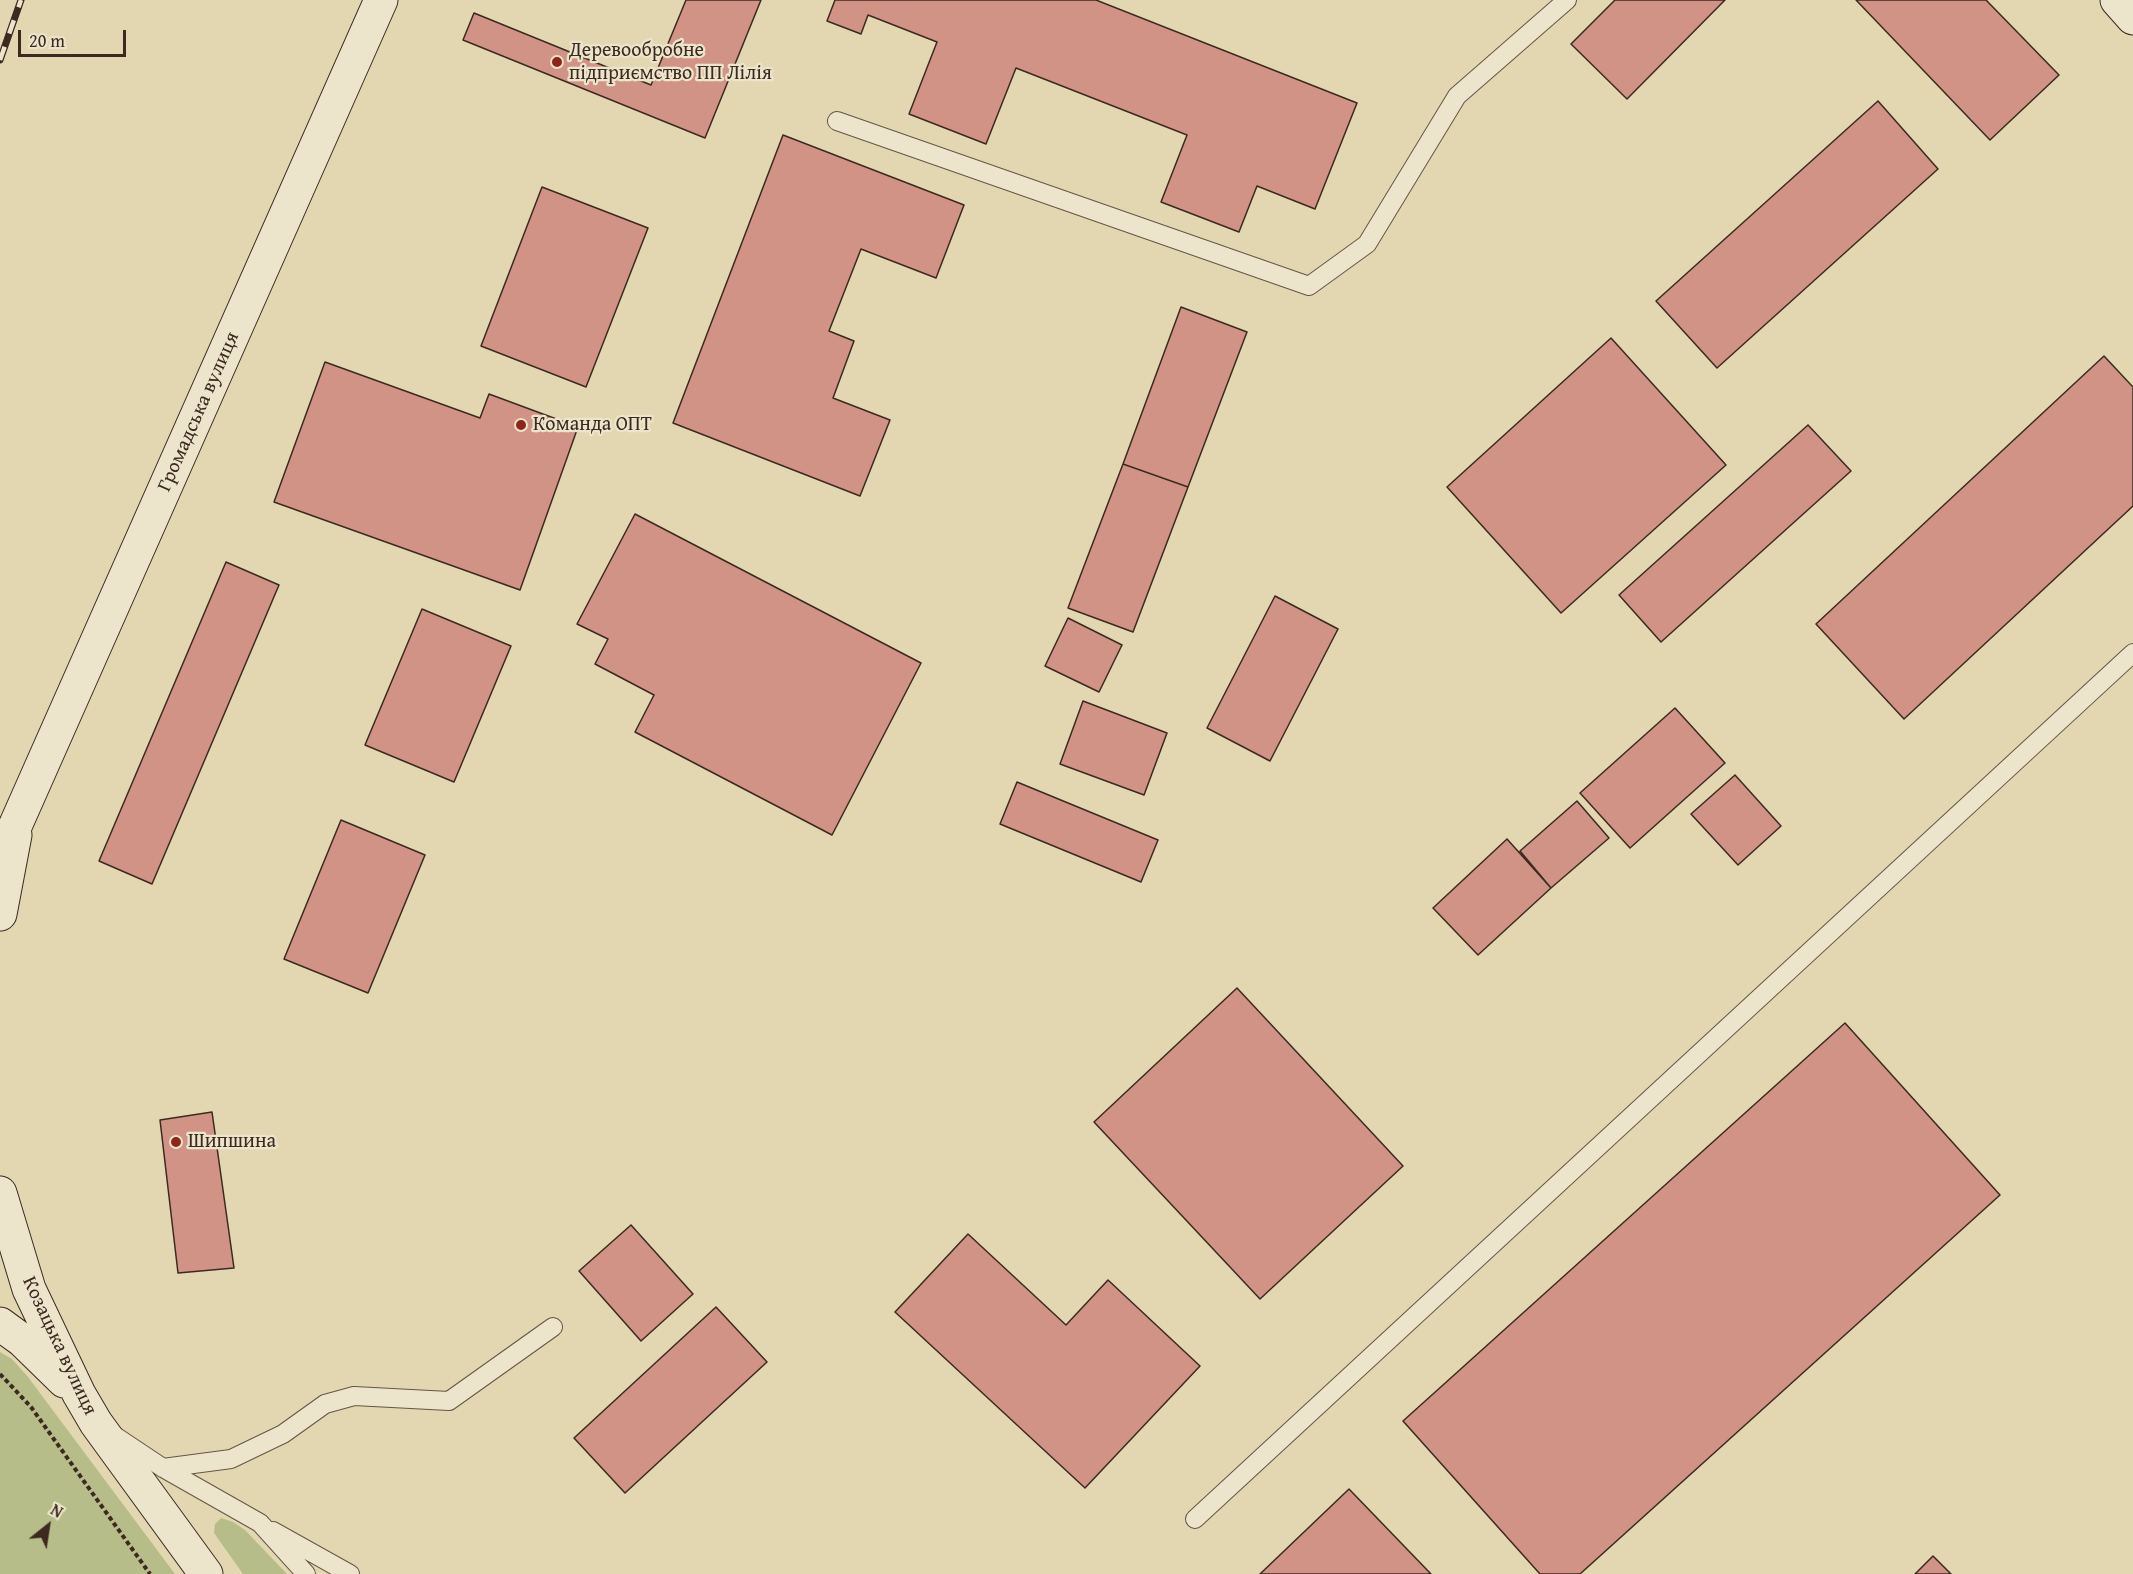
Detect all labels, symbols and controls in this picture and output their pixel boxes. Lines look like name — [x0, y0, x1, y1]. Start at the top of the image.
scale bar — [21, 18, 129, 56]
text: 20 m — [29, 27, 65, 54]
place label: Деревообробне підприємство ПП Лілія — [569, 39, 772, 86]
marker: Деревообробне підприємство ПП Лілія — [550, 55, 564, 69]
street label: Громадська вулиця — [153, 328, 245, 496]
place label: Команда ОПТ — [533, 413, 652, 437]
marker: Команда ОПТ — [514, 418, 528, 432]
place label: Шипшина — [188, 1130, 276, 1154]
marker: Шипшина — [169, 1135, 183, 1149]
street label: Козацька вулиця — [16, 1273, 102, 1419]
north arrow — [18, 1496, 78, 1556]
text: N — [46, 1497, 68, 1523]

